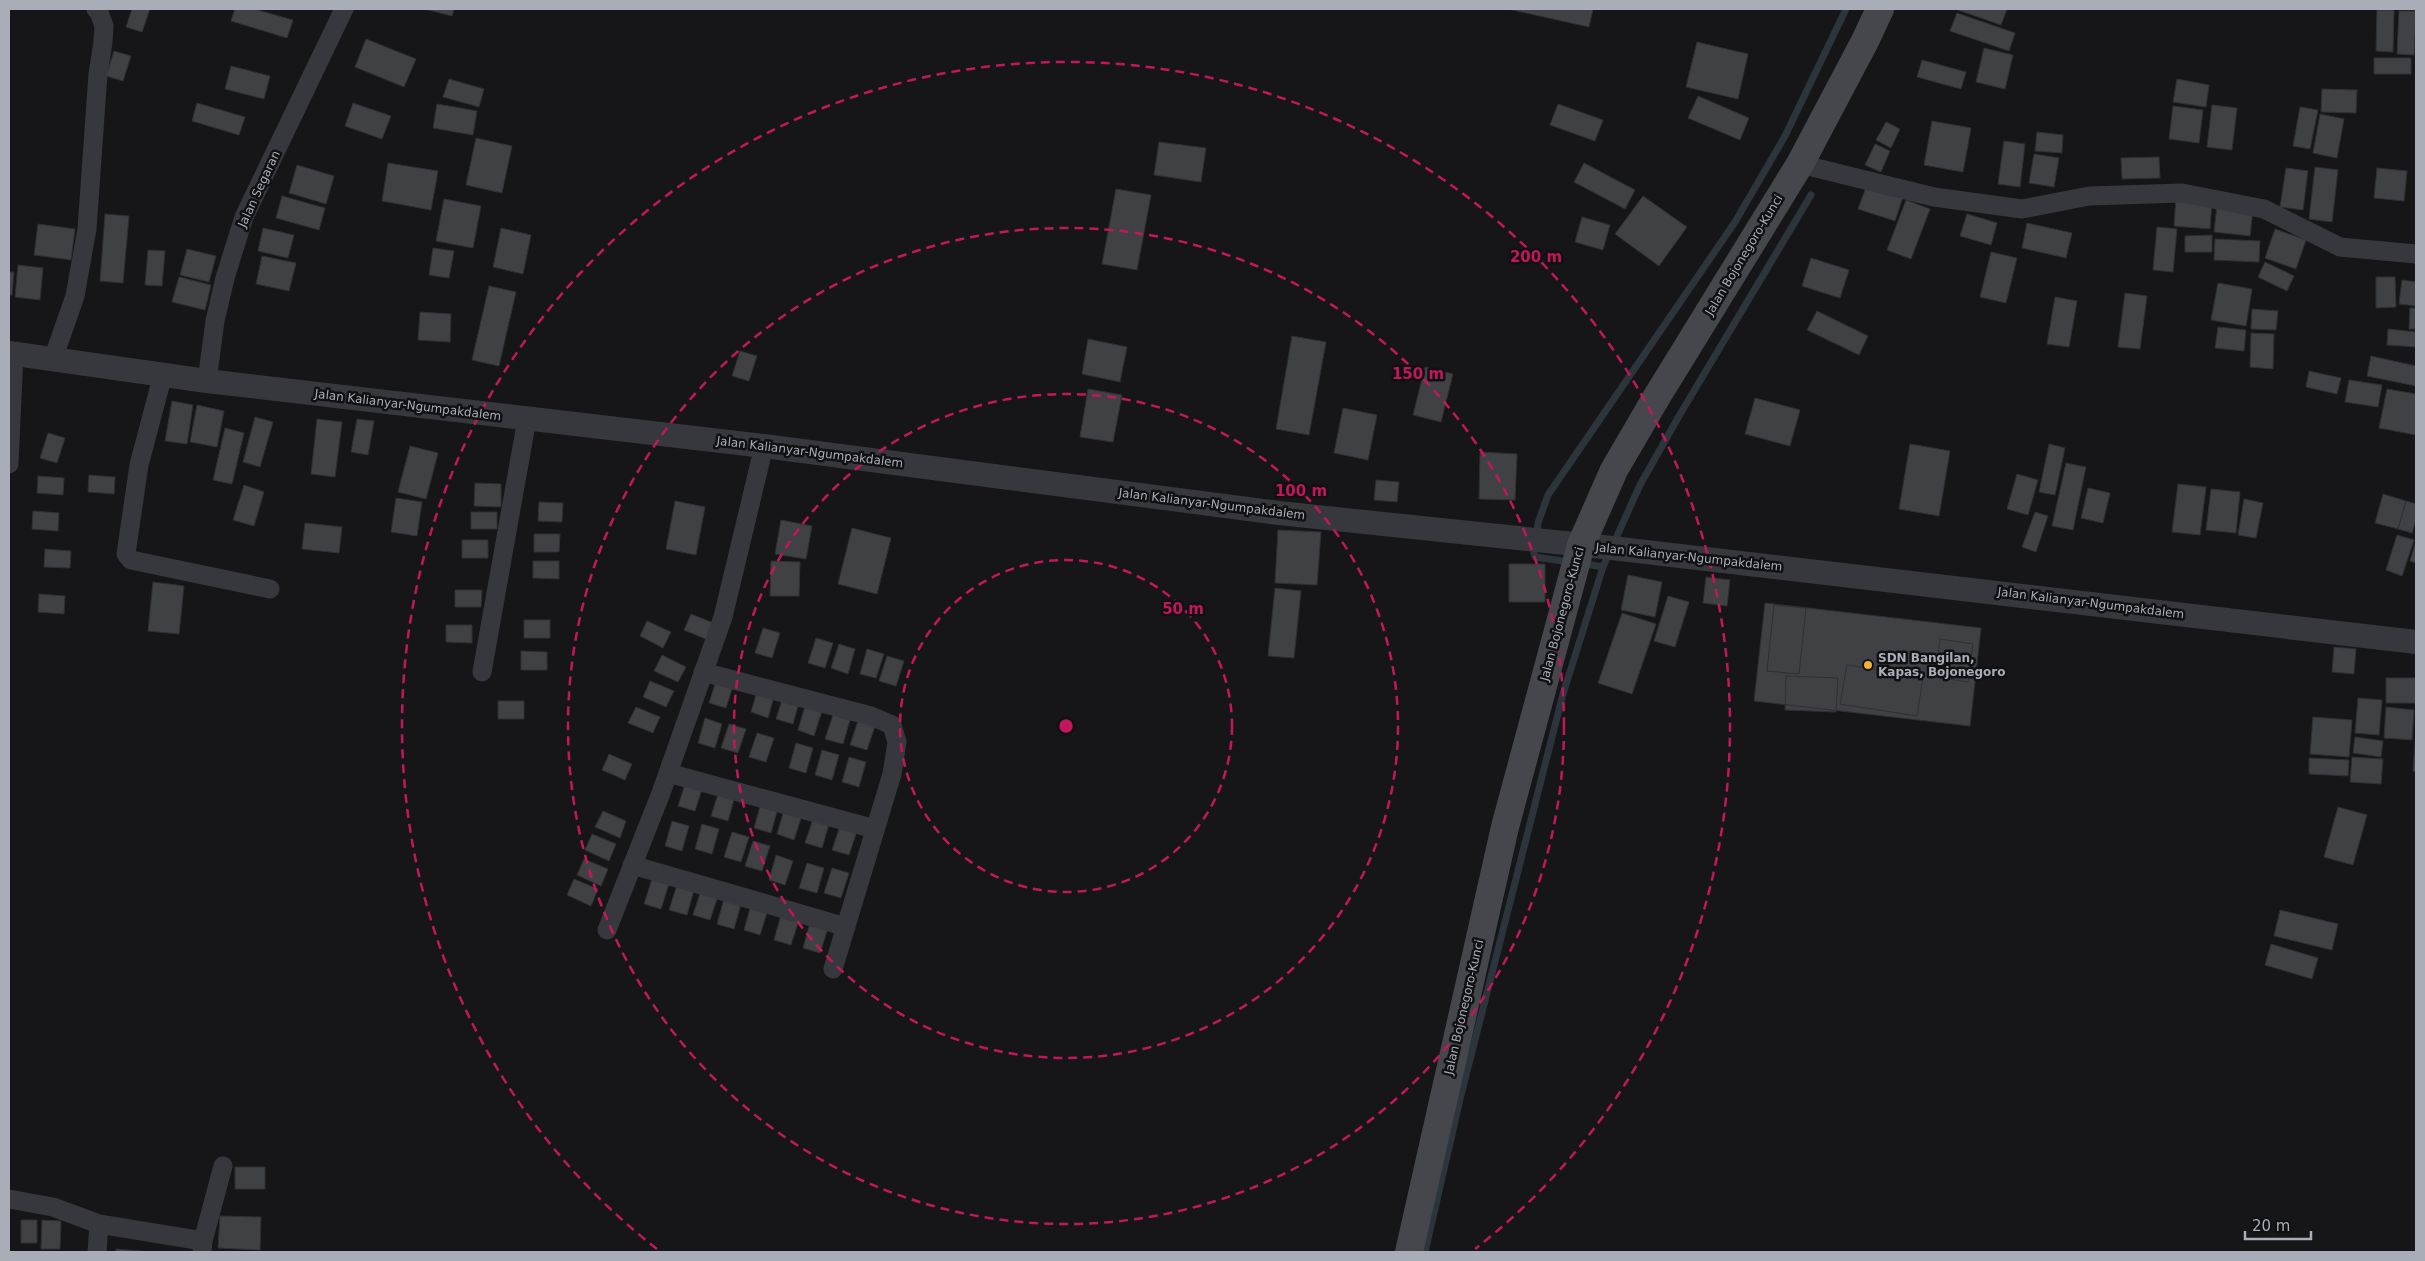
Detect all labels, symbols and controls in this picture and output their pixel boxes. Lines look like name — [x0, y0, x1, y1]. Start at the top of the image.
street label: Jalan Segaran — [235, 148, 283, 230]
street label: Jalan Bojonegoro-Kunci — [1702, 192, 1786, 319]
text: 200 m — [1510, 248, 1562, 266]
text: 150 m — [1392, 365, 1444, 383]
street label: Jalan Kalianyar-Ngumpakdalem — [313, 386, 502, 423]
street label: Jalan Kalianyar-Ngumpakdalem — [715, 433, 904, 470]
text: 100 m — [1275, 482, 1327, 500]
street label: Jalan Kalianyar-Ngumpakdalem — [1117, 485, 1306, 522]
street label: Jalan Kalianyar-Ngumpakdalem — [1594, 540, 1783, 574]
street label: Jalan Bojonegoro-Kunci — [1537, 545, 1587, 684]
street label: Jalan Kalianyar-Ngumpakdalem — [1996, 584, 2185, 621]
text: 50 m — [1162, 600, 1204, 618]
place label: SDN Bangilan, Kapas, Bojonegoro — [1878, 651, 2005, 679]
marker: SDN Bangilan, Kapas, Bojonegoro — [1862, 659, 1874, 671]
centre of rings — [1057, 717, 1075, 735]
street label: Jalan Bojonegoro-Kunci — [1441, 938, 1486, 1077]
scale bar — [2245, 1208, 2311, 1240]
text: 20 m — [2252, 1217, 2290, 1235]

